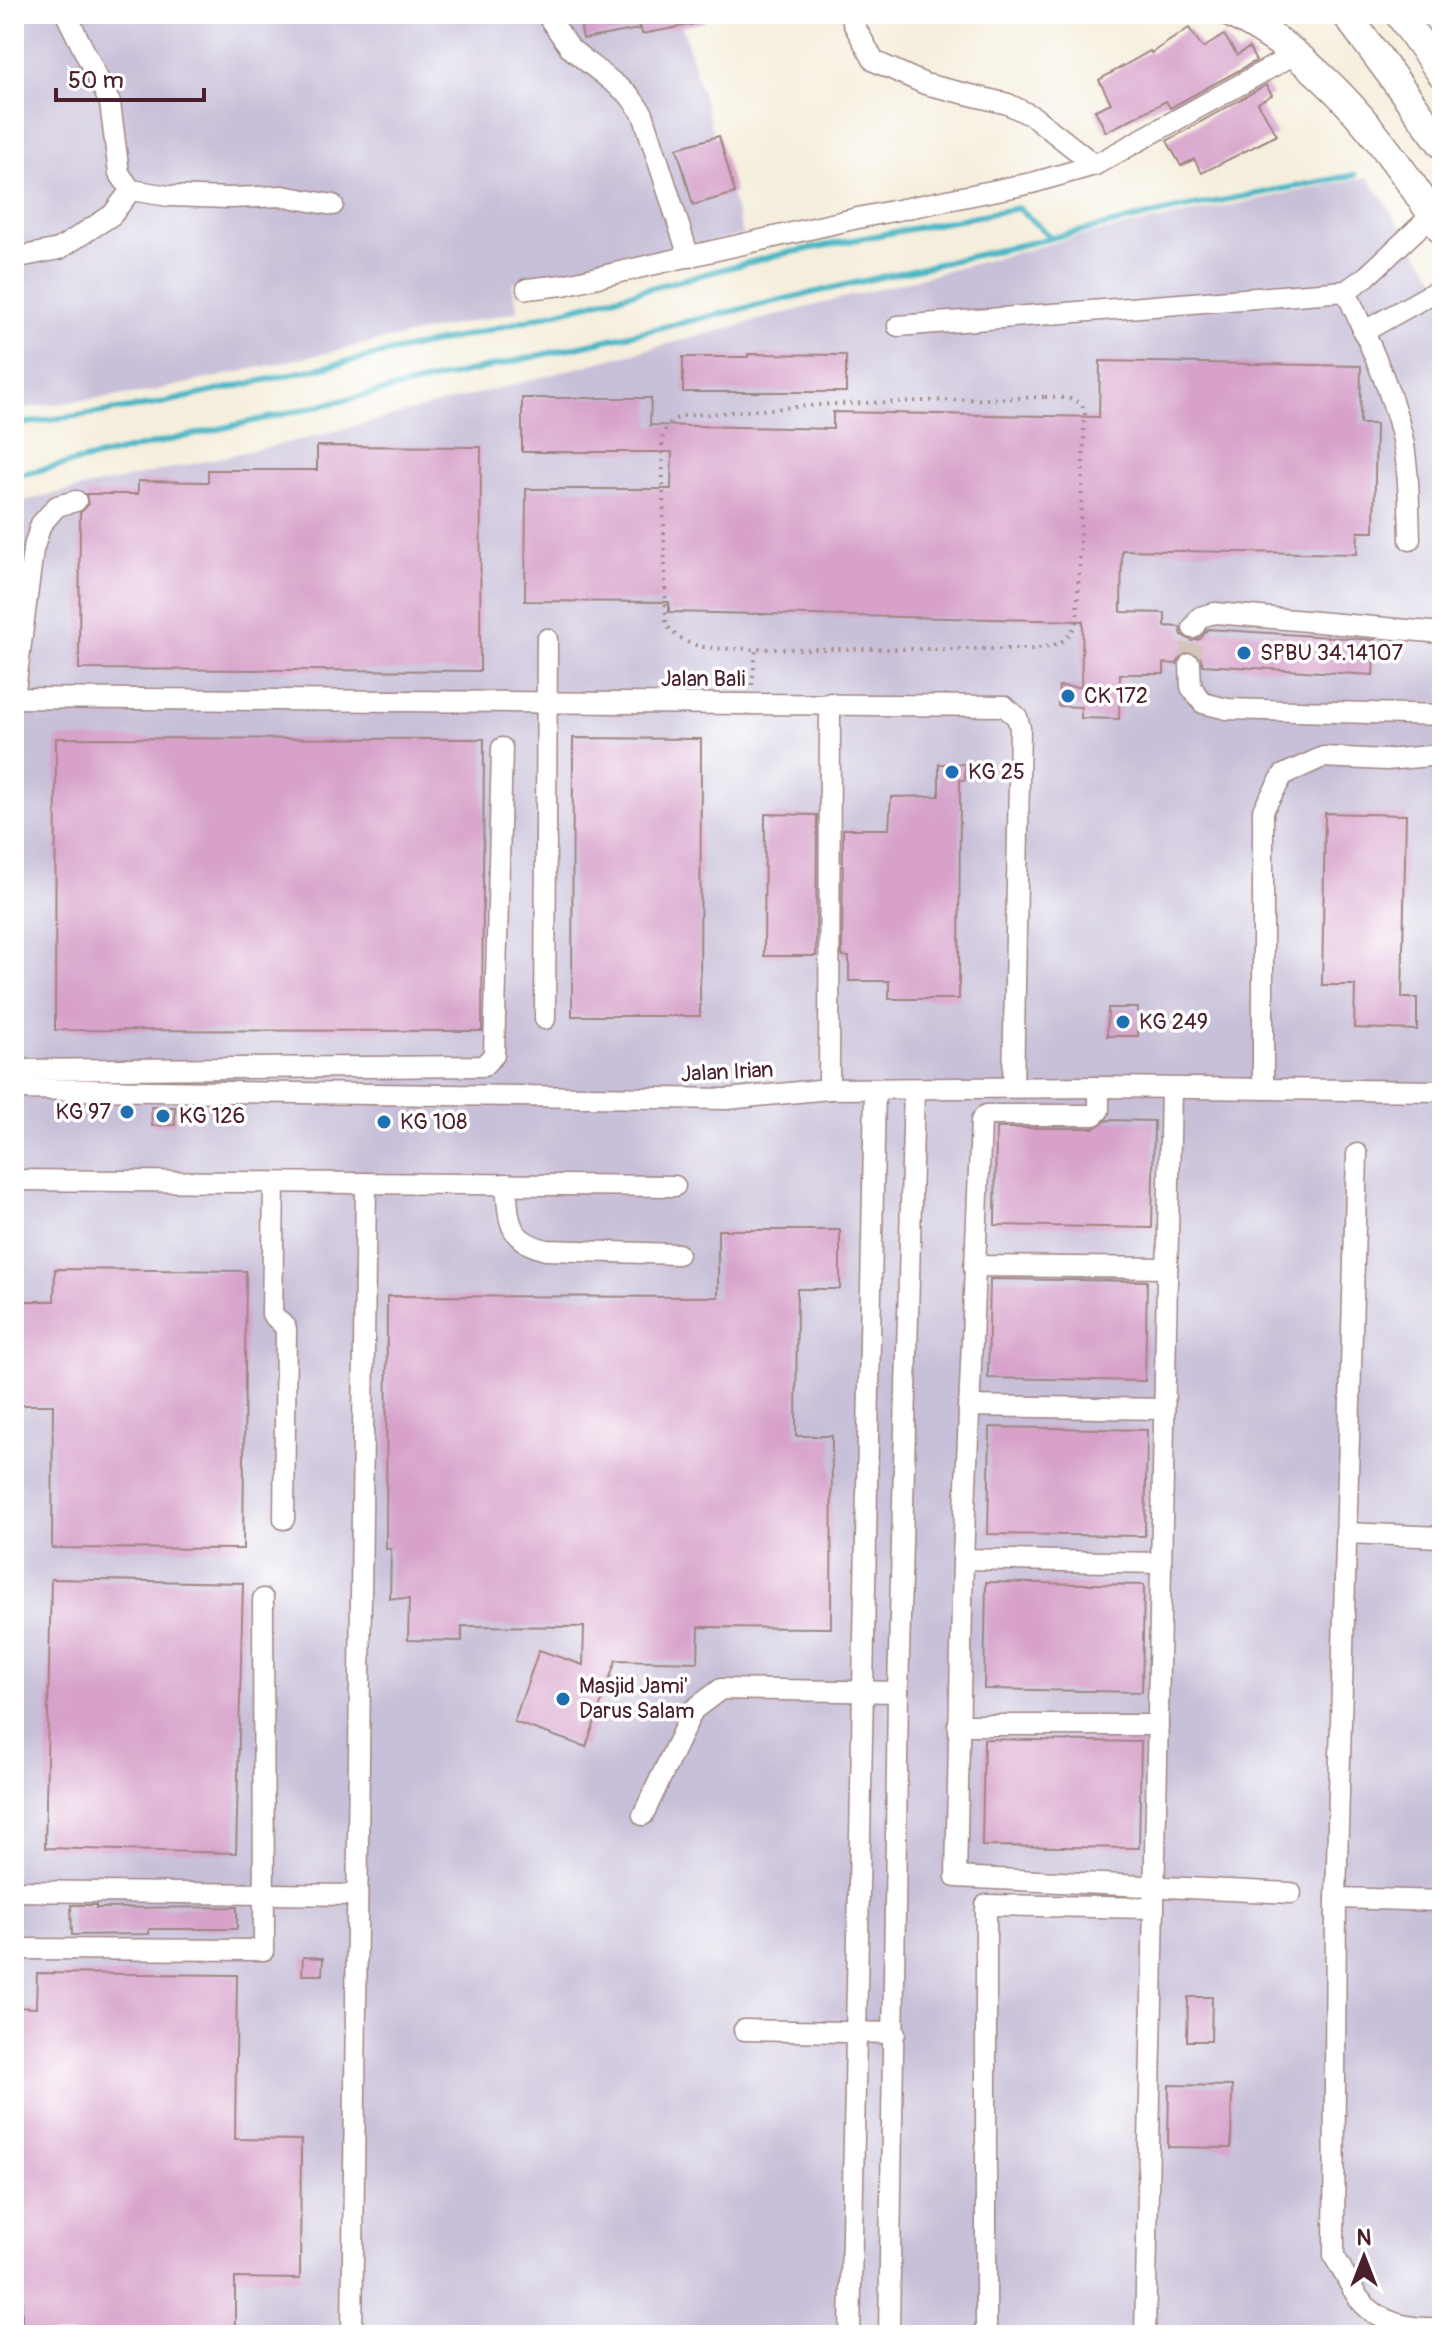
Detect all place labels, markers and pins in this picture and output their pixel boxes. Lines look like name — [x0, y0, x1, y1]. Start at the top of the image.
place label: SPBU 34.14107 — [1260, 639, 1404, 667]
marker: SPBU 34.14107 — [1235, 644, 1253, 662]
place label: CK 172 — [1084, 682, 1148, 710]
marker: CK 172 — [1059, 687, 1077, 705]
place label: KG 25 — [968, 758, 1025, 786]
marker: KG 25 — [943, 763, 961, 781]
place label: KG 249 — [1139, 1008, 1208, 1036]
marker: KG 249 — [1114, 1013, 1132, 1031]
place label: KG 97 — [55, 1098, 111, 1126]
place label: KG 126 — [179, 1102, 245, 1130]
marker: KG 97 — [118, 1103, 136, 1121]
marker: KG 126 — [154, 1107, 172, 1125]
place label: KG 108 — [400, 1108, 467, 1136]
marker: KG 108 — [375, 1113, 393, 1131]
place label: Masjid Jami' Darus Salam — [579, 1672, 695, 1725]
marker: Masjid Jami' Darus Salam — [554, 1690, 572, 1708]

